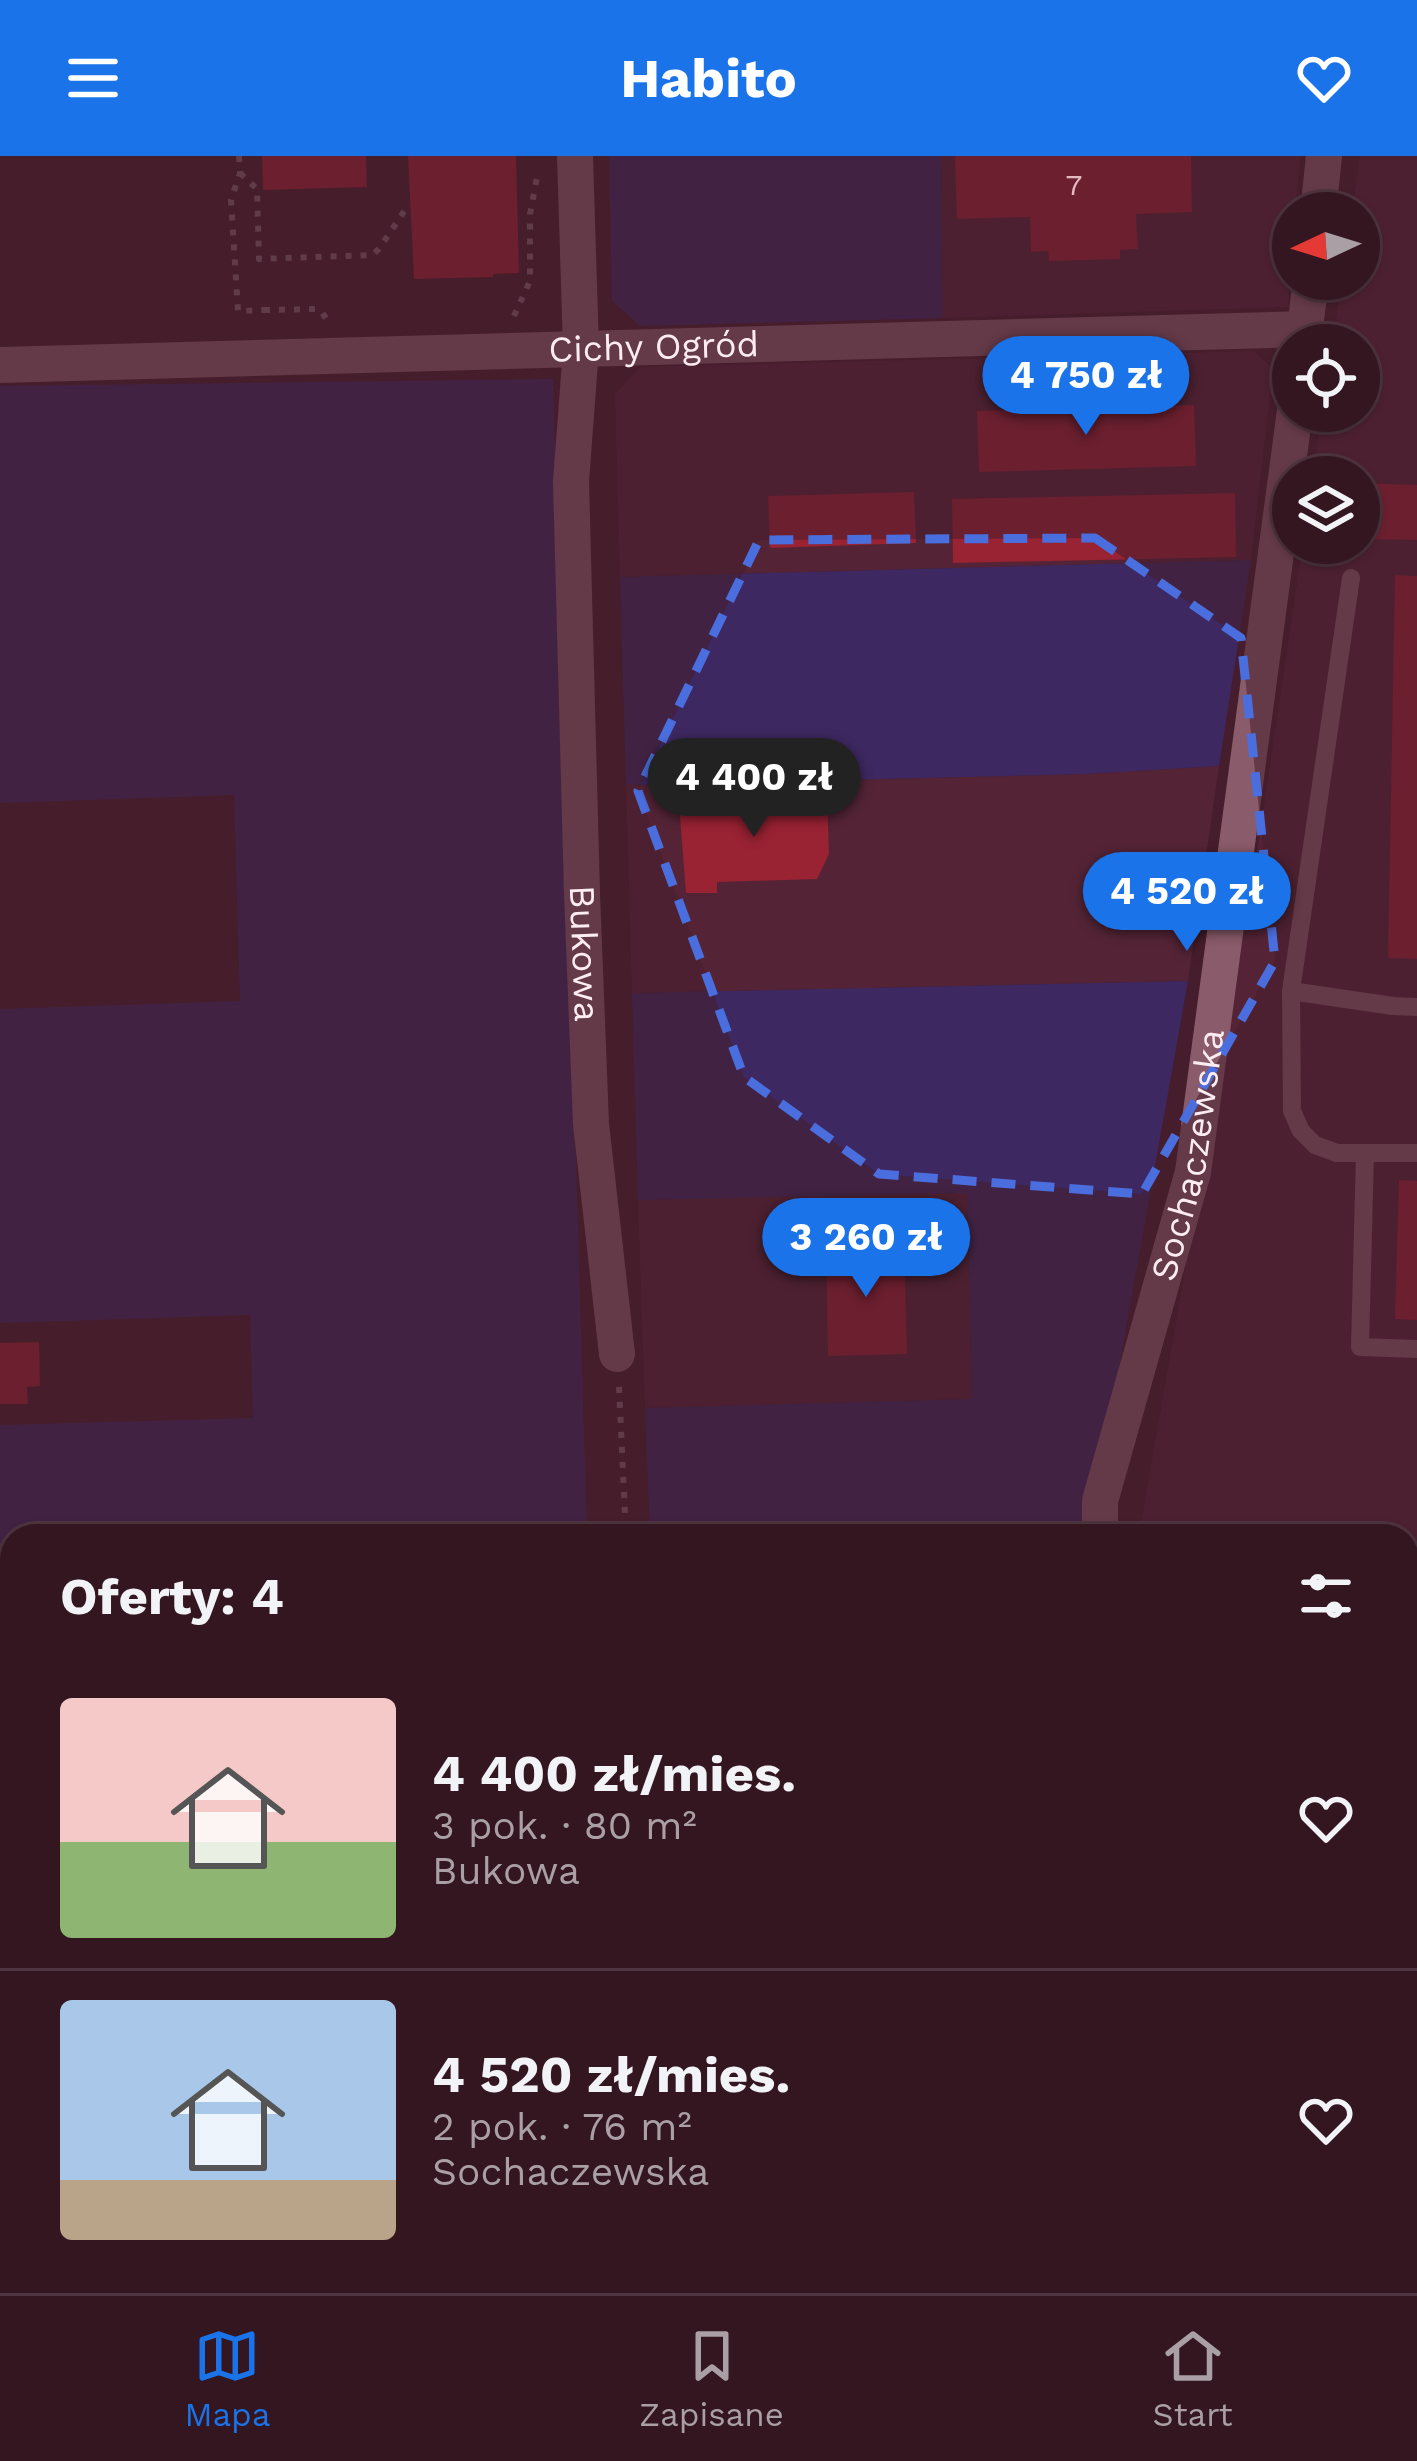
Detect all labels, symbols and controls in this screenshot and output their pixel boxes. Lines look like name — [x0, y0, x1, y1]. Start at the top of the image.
icon: menu — [60, 45, 126, 111]
icon: heart — [1291, 45, 1357, 111]
text: Habito — [620, 47, 797, 110]
house number: 7 — [1066, 167, 1082, 202]
north arrow — [1272, 192, 1380, 300]
map controls — [1272, 192, 1380, 564]
street label: Cichy Ogród — [548, 323, 760, 371]
button: locate — [1272, 324, 1380, 432]
pin: 4 750 zł — [962, 336, 1210, 438]
text: 4 750 zł — [1009, 352, 1163, 397]
button: layers — [1272, 456, 1380, 564]
pin: 4 400 zł — [630, 738, 878, 840]
text: 4 400 zł — [675, 754, 833, 799]
pin: 4 520 zł — [1063, 852, 1311, 954]
text: 4 520 zł — [1110, 868, 1264, 913]
street label: Bukowa — [561, 884, 608, 1022]
street label: Sochaczewska — [1142, 1026, 1233, 1285]
pin: 3 260 zł — [742, 1198, 990, 1300]
text: 3 260 zł — [789, 1214, 943, 1259]
icon: filters — [1293, 1563, 1359, 1629]
text: Oferty: 4 — [60, 1567, 284, 1626]
text: 4 400 zł/mies. — [432, 1744, 796, 1803]
icon: home — [156, 1746, 300, 1890]
icon: heart — [1293, 1785, 1359, 1851]
text: 3 pok. · 80 m² — [432, 1803, 697, 1848]
text: Bukowa — [432, 1848, 580, 1893]
text: 4 520 zł/mies. — [432, 2045, 790, 2104]
icon: home — [156, 2048, 300, 2192]
icon: heart — [1293, 2087, 1359, 2153]
text: 2 pok. · 76 m² — [432, 2104, 692, 2149]
text: Sochaczewska — [432, 2149, 709, 2194]
tab: Mapa — [184, 2323, 270, 2434]
tab: Zapisane — [639, 2323, 784, 2434]
tab: Start — [1153, 2323, 1233, 2434]

